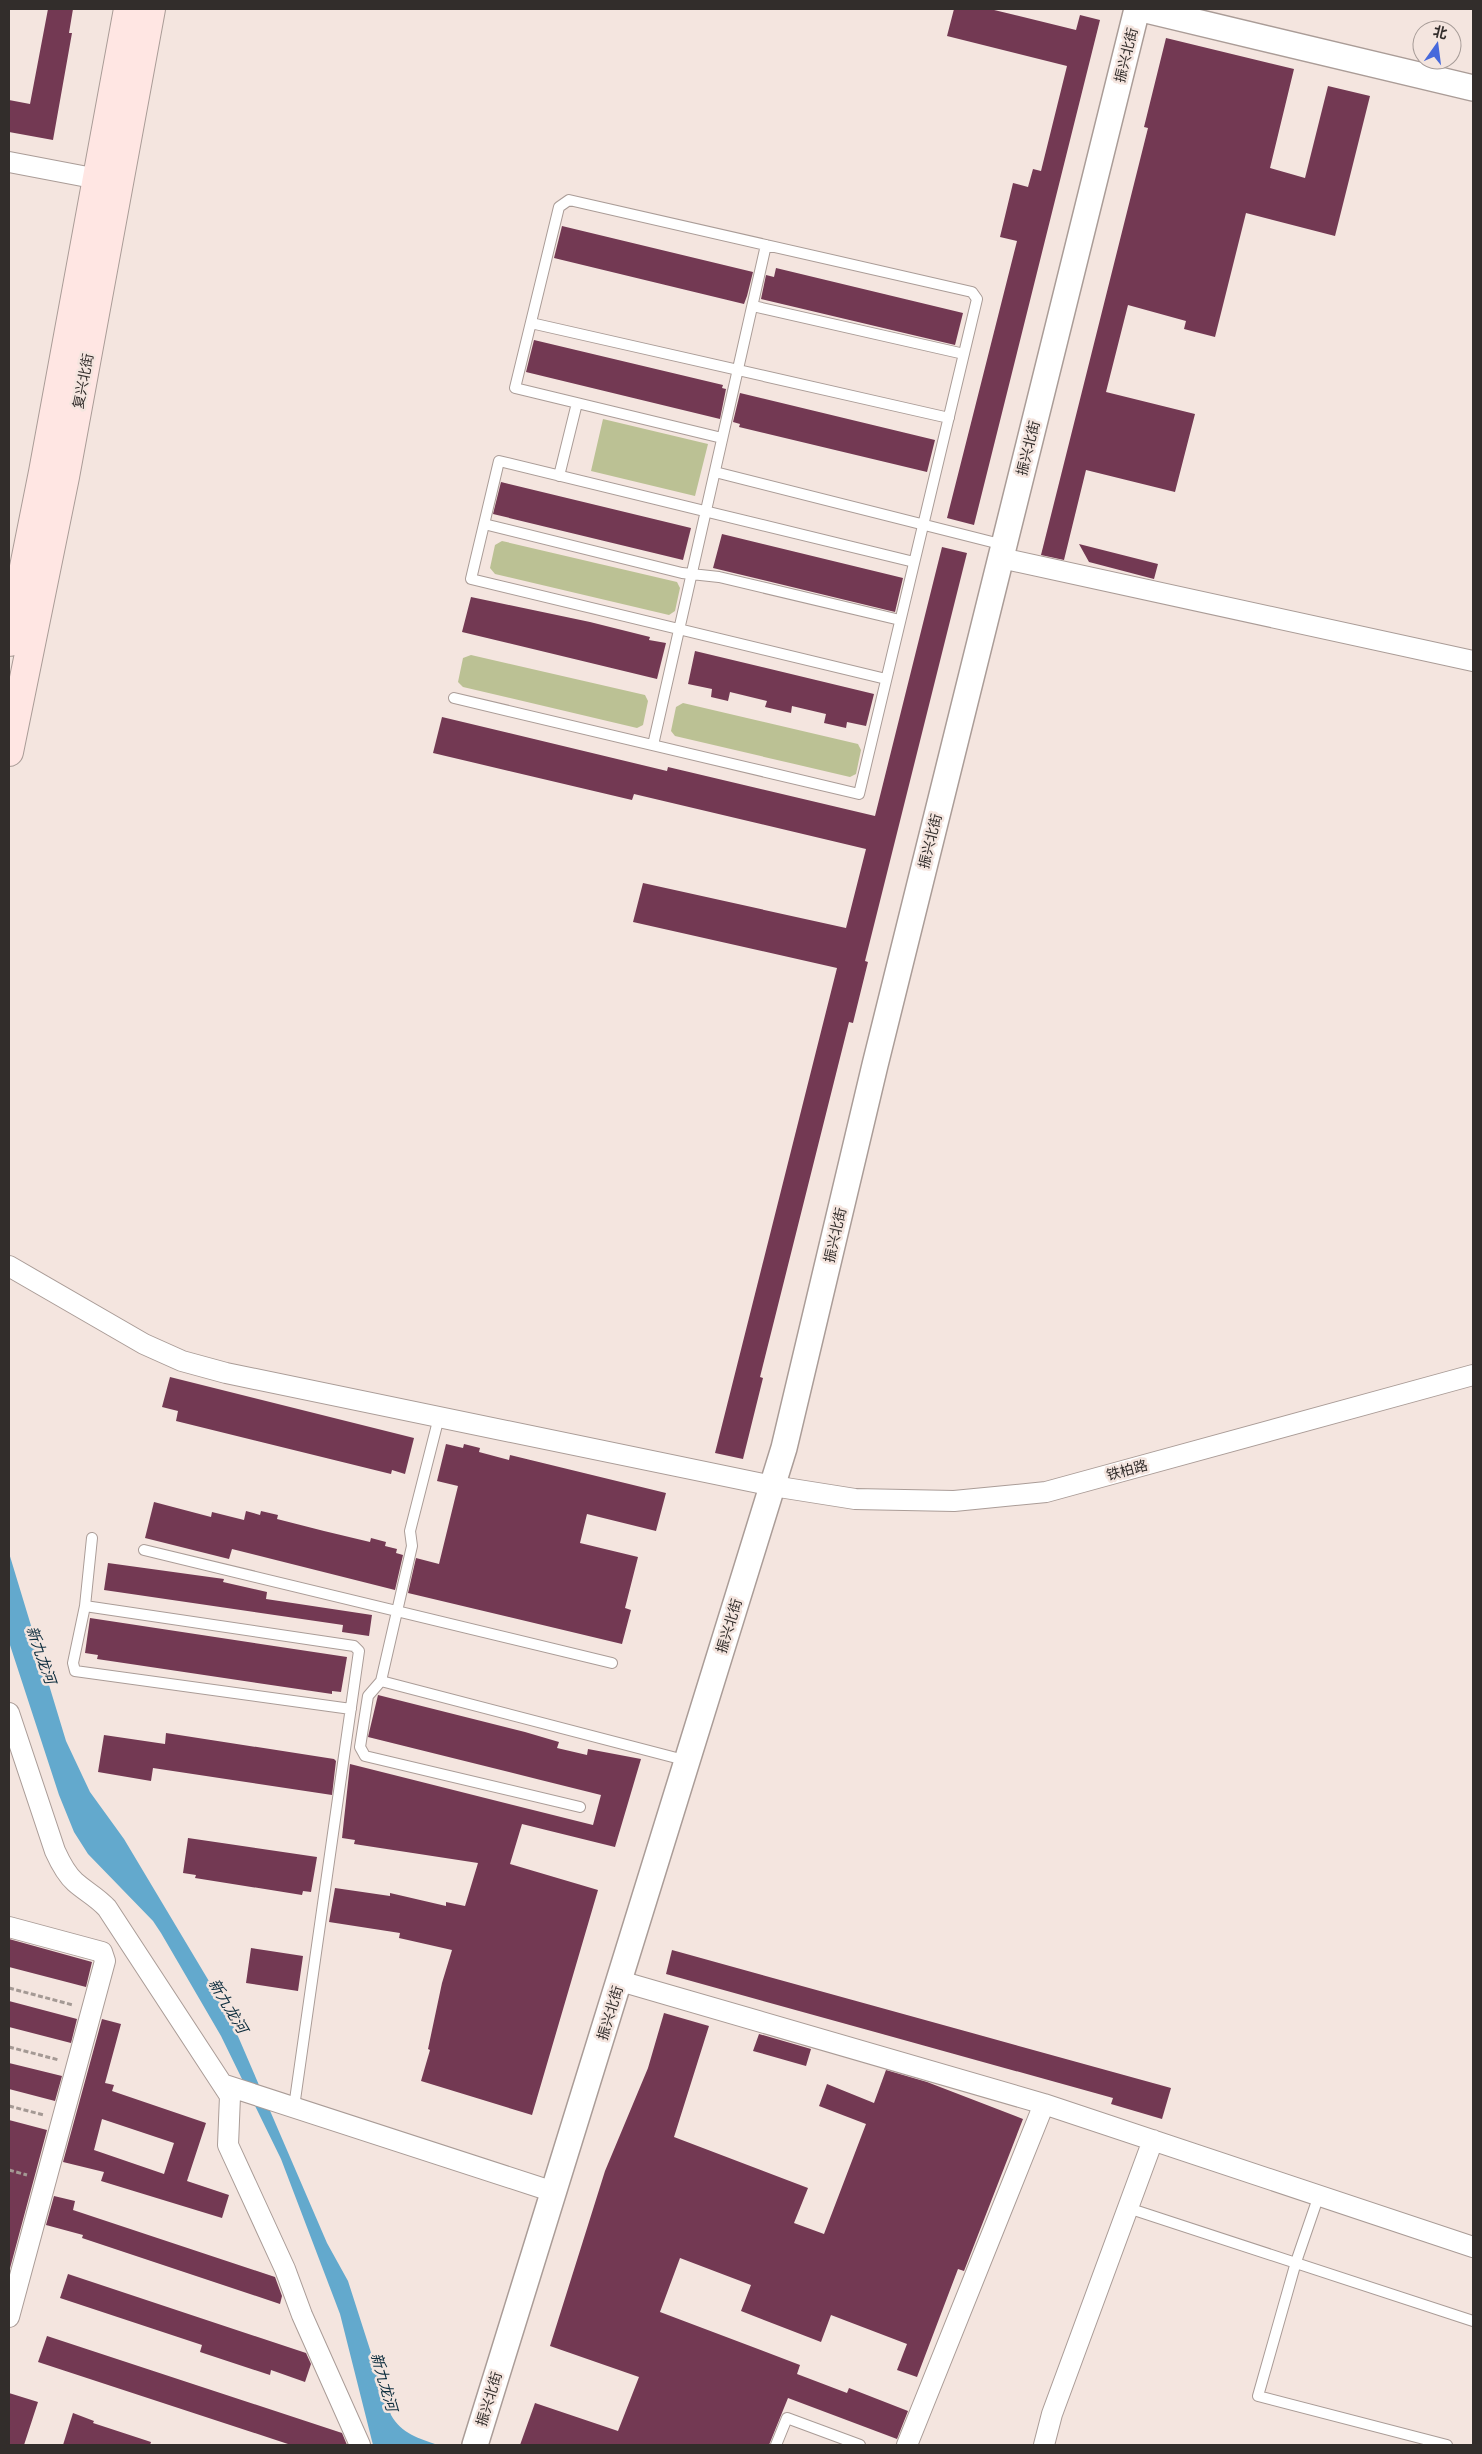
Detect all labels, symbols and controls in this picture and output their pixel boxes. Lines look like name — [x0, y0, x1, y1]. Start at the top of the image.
north arrow — [1412, 20, 1462, 70]
text: 北 — [1431, 23, 1449, 42]
street label: 振兴北街 — [1111, 26, 1141, 84]
street label: 复兴北街 — [70, 352, 96, 410]
street label: 振兴北街 — [1013, 419, 1043, 477]
street label: 振兴北街 — [915, 812, 945, 870]
street label: 振兴北街 — [821, 1206, 849, 1264]
street label: 铁柏路 — [1105, 1457, 1149, 1483]
street label: 振兴北街 — [713, 1597, 745, 1655]
water label: 新九龙河 — [23, 1624, 60, 1689]
water label: 新九龙河 — [205, 1976, 253, 2039]
street label: 振兴北街 — [594, 1984, 626, 2042]
water label: 新九龙河 — [367, 2351, 402, 2416]
street label: 振兴北街 — [473, 2370, 505, 2428]

